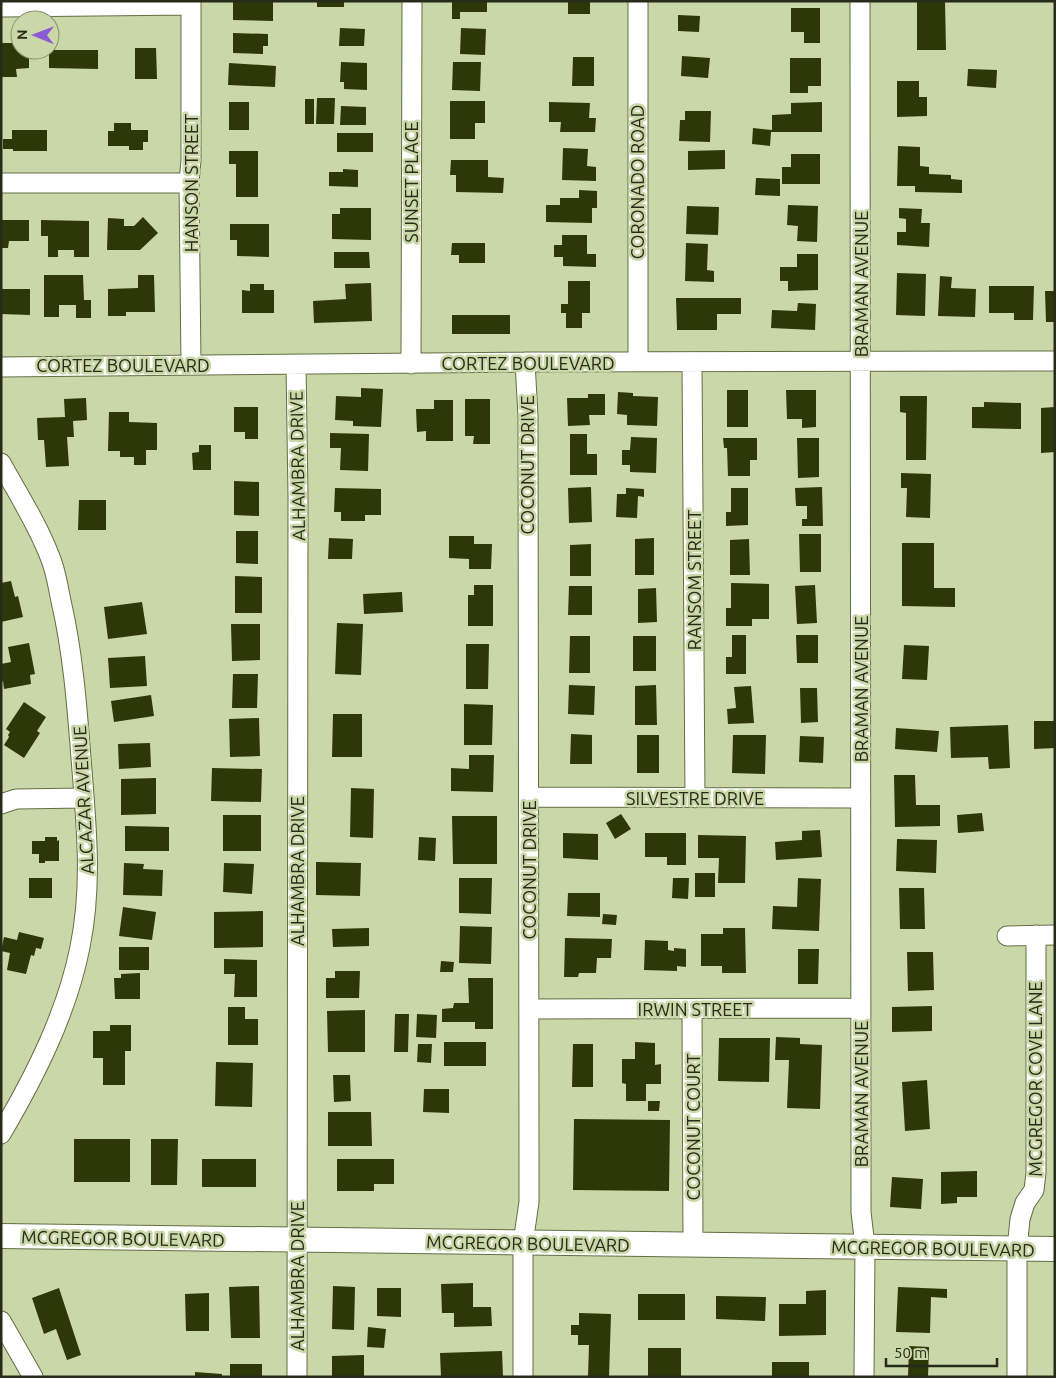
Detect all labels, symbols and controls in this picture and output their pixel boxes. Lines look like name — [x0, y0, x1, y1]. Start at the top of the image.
north arrow — [10, 10, 60, 60]
text: N — [14, 29, 30, 40]
street label: CORONADO ROAD — [627, 105, 647, 259]
street label: HANSON STREET — [181, 114, 201, 252]
street label: SUNSET PLACE — [401, 121, 421, 243]
street label: BRAMAN AVENUE — [851, 211, 871, 357]
street label: CORTEZ BOULEVARD — [441, 353, 615, 373]
street label: CORTEZ BOULEVARD — [36, 355, 210, 375]
street label: ALHAMBRA DRIVE — [286, 391, 308, 541]
street label: COCONUT DRIVE — [517, 396, 537, 534]
street label: RANSOM STREET — [684, 510, 704, 650]
street label: BRAMAN AVENUE — [851, 616, 871, 762]
street label: ALCAZAR AVENUE — [69, 725, 97, 875]
street label: SILVESTRE DRIVE — [626, 788, 764, 808]
street label: ALHAMBRA DRIVE — [287, 796, 307, 946]
street label: COCONUT DRIVE — [519, 801, 539, 939]
street label: MCGREGOR COVE LANE — [1025, 981, 1045, 1177]
street label: IRWIN STREET — [638, 999, 752, 1019]
street label: BRAMAN AVENUE — [851, 1021, 871, 1167]
street label: COCONUT COURT — [683, 1053, 703, 1201]
street label: ALHAMBRA DRIVE — [287, 1201, 307, 1351]
street label: MCGREGOR BOULEVARD — [21, 1226, 225, 1250]
street label: MCGREGOR BOULEVARD — [426, 1231, 630, 1255]
street label: MCGREGOR BOULEVARD — [831, 1236, 1035, 1260]
scale bar — [886, 1336, 997, 1368]
text: 50 m — [894, 1344, 927, 1361]

